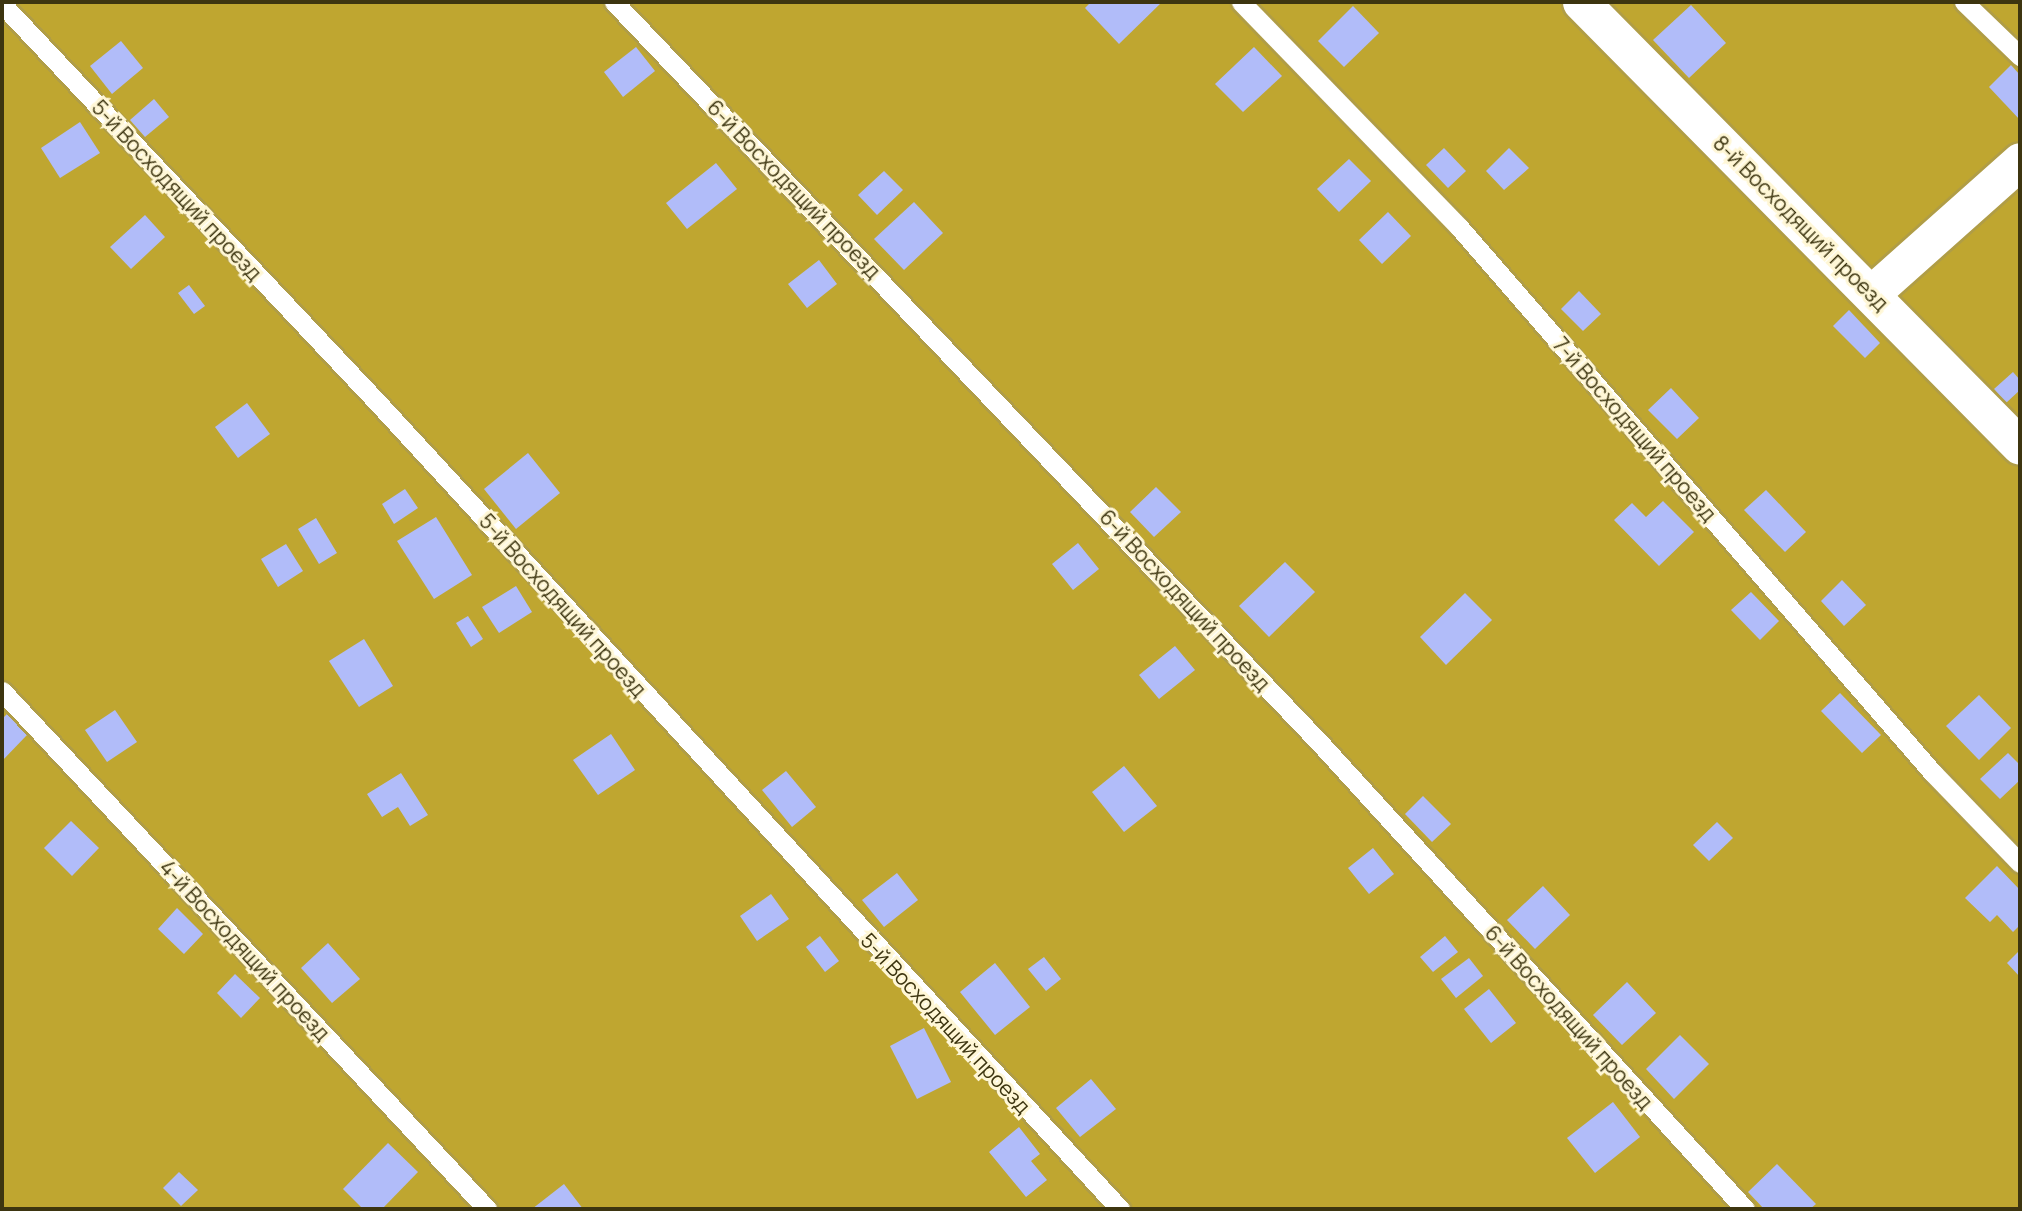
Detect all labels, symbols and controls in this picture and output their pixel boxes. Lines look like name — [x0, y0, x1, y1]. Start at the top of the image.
street label: 5-й Восходящий проезд — [87, 95, 267, 285]
street label: 6-й Восходящий проезд — [702, 95, 886, 283]
street label: 8-й Восходящий проезд — [1708, 130, 1894, 316]
street label: 7-й Восходящий проезд — [1548, 332, 1722, 526]
street label: 6-й Восходящий проезд — [1095, 504, 1275, 696]
street label: 5-й Восходящий проезд — [474, 508, 652, 702]
street label: 4-й Восходящий проезд — [155, 855, 335, 1045]
street label: 6-й Восходящий проезд — [1480, 920, 1658, 1114]
street label: 5-й Восходящий проезд — [856, 928, 1036, 1118]

